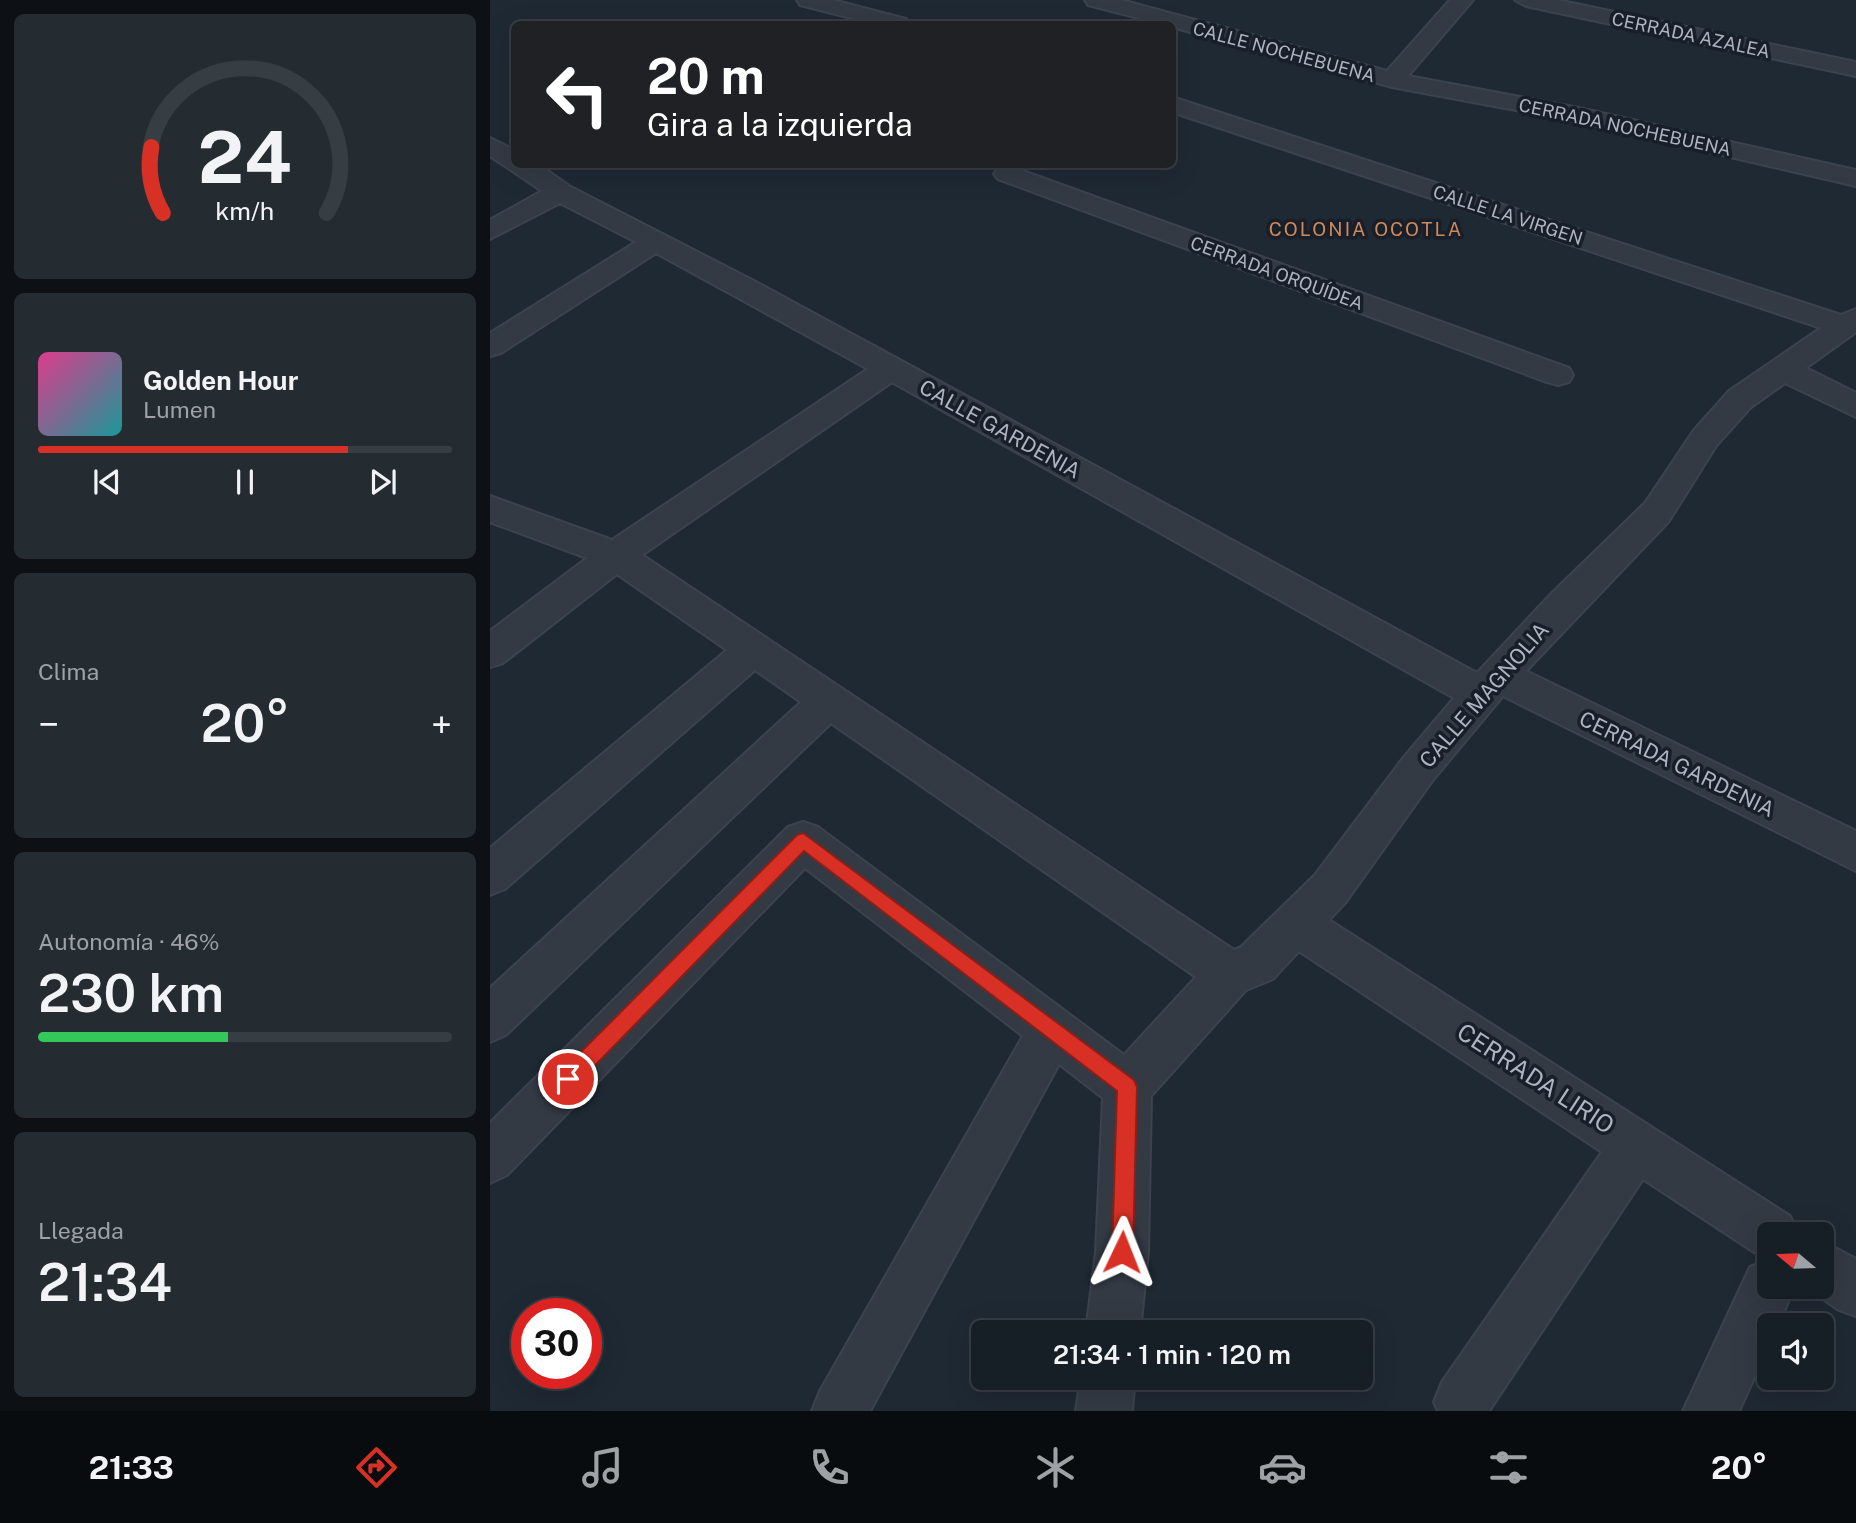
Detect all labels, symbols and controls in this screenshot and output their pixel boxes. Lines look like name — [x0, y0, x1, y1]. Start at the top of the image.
street label: CERRADA AZALEA — [1610, 8, 1772, 62]
street label: CALLE NOCHEBUENA — [1191, 18, 1378, 86]
text: 20 m — [647, 47, 765, 105]
icon: left — [532, 49, 623, 140]
street label: CERRADA NOCHEBUENA — [1517, 94, 1733, 160]
text: Gira a la izquierda — [647, 106, 913, 143]
text: 24 — [198, 114, 292, 199]
street label: CALLE LA VIRGEN — [1431, 181, 1585, 249]
text: km/h — [216, 196, 274, 226]
district label: COLONIA OCOTLA — [1269, 218, 1463, 240]
street label: CERRADA ORQUÍDEA — [1188, 231, 1367, 314]
text: Golden Hour — [143, 365, 298, 396]
street label: CALLE GARDENIA — [915, 374, 1085, 484]
text: Lumen — [143, 396, 216, 423]
icon: previous — [88, 463, 126, 501]
icon: pause — [226, 463, 264, 501]
icon: next — [364, 463, 402, 501]
street label: CALLE MAGNOLIA — [1414, 617, 1554, 773]
text: Clima — [38, 658, 99, 685]
text: 20° — [200, 693, 290, 754]
text: − — [38, 702, 59, 747]
text: + — [431, 702, 452, 747]
street label: CERRADA GARDENIA — [1575, 706, 1779, 822]
text: Autonomía · 46% — [38, 928, 219, 955]
text: 230 km — [38, 963, 224, 1024]
street label: CERRADA LIRIO — [1452, 1017, 1620, 1139]
pin — [538, 1049, 598, 1109]
icon: arrive — [549, 1060, 587, 1098]
position arrow — [1085, 1215, 1159, 1289]
text: Llegada — [38, 1217, 124, 1244]
north arrow — [1757, 1222, 1834, 1298]
map controls — [1757, 1222, 1834, 1390]
text: 21:34 — [38, 1252, 172, 1313]
speed limit sign: 30 — [511, 1298, 602, 1389]
button: sound — [1757, 1313, 1834, 1390]
text: 21:34 · 1 min · 120 m — [1053, 1339, 1291, 1370]
icon: directions — [352, 1443, 401, 1492]
icon: music — [578, 1443, 627, 1492]
icon: phone — [805, 1443, 854, 1492]
icon: climate — [1031, 1443, 1080, 1492]
icon: car — [1258, 1443, 1307, 1492]
icon: filters — [1484, 1443, 1533, 1492]
text: 21:33 — [89, 1449, 174, 1486]
text: 20° — [1711, 1449, 1767, 1486]

